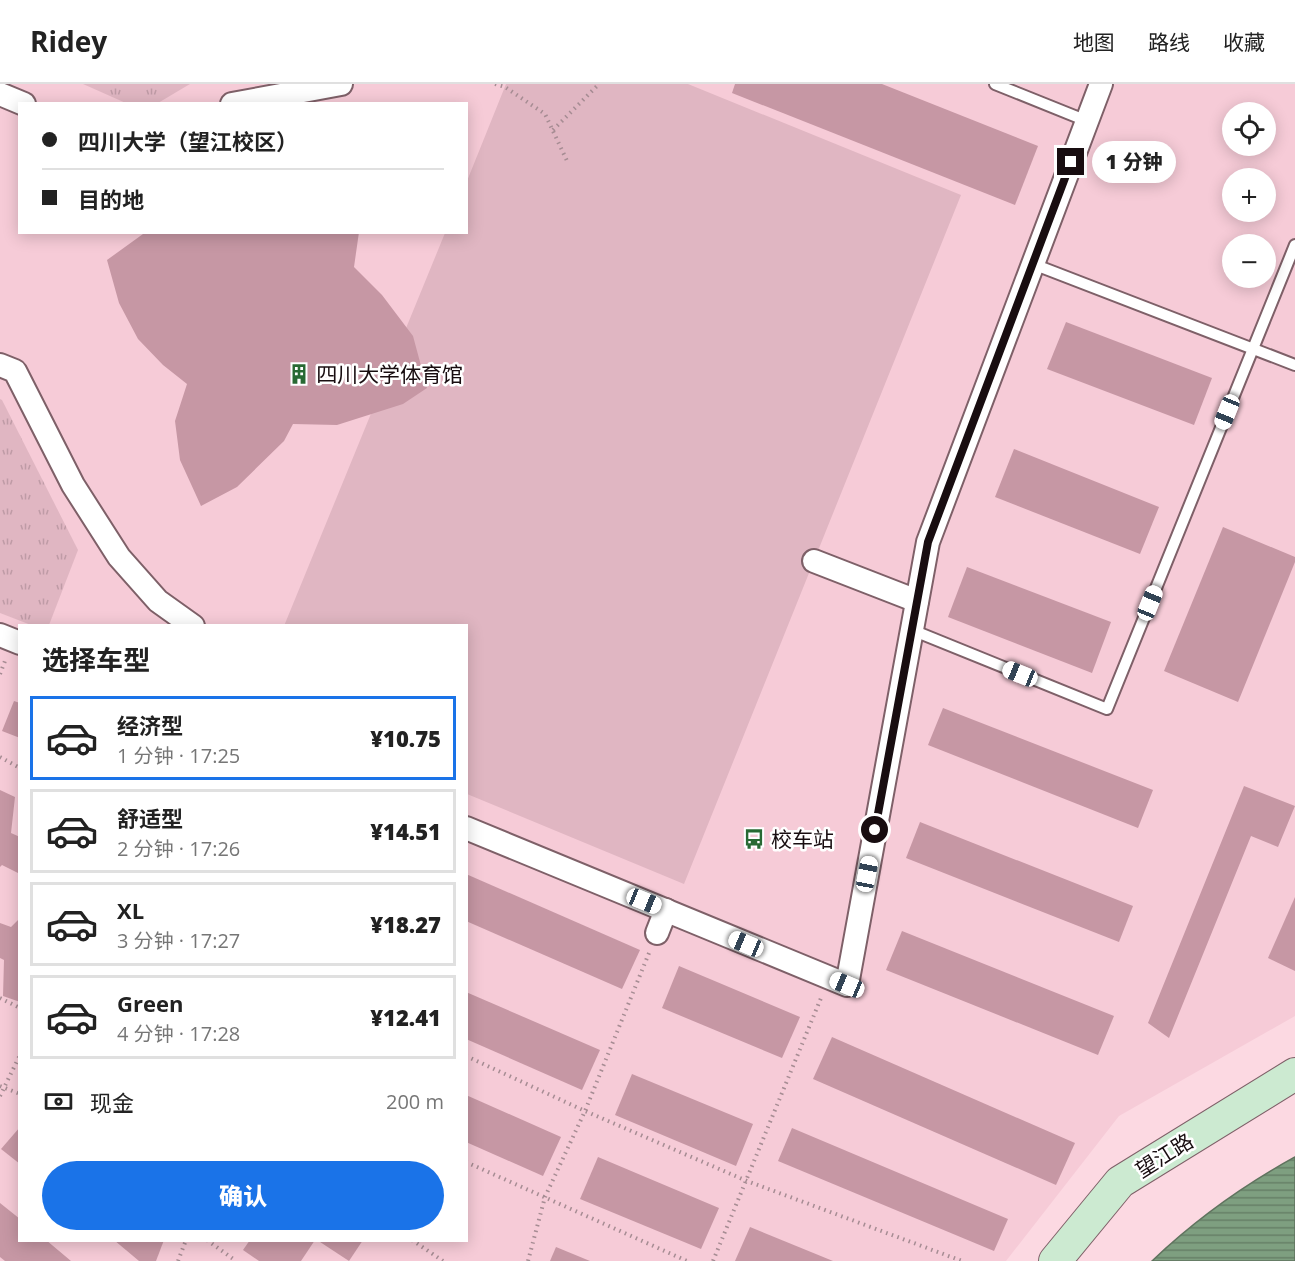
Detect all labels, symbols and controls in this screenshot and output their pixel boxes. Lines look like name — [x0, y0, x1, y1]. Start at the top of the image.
text: Ridey — [30, 22, 107, 60]
text: 地图 — [1073, 28, 1115, 56]
text: 路线 — [1148, 28, 1190, 56]
text: 收藏 — [1223, 28, 1265, 56]
map controls — [1222, 102, 1276, 288]
button: locate — [1222, 102, 1276, 156]
text: 四川大学（望江校区） — [78, 126, 298, 156]
callout: 1 分钟 — [1092, 141, 1176, 183]
route end — [1057, 148, 1084, 175]
text: 1 分钟 — [1106, 148, 1162, 175]
button: + — [1222, 168, 1276, 222]
text: 目的地 — [78, 184, 144, 214]
button: − — [1222, 234, 1276, 288]
place label: 四川大学体育馆 — [316, 360, 463, 388]
building icon: 四川大学体育馆 — [287, 362, 311, 386]
car — [1212, 392, 1242, 432]
car — [1135, 583, 1165, 623]
text: 选择车型 — [42, 641, 150, 678]
car — [1000, 659, 1040, 689]
text: 经济型 — [117, 710, 183, 740]
icon: car — [45, 711, 99, 765]
text: ¥10.75 — [370, 723, 441, 753]
text: 1 分钟 · 17:25 — [117, 742, 240, 769]
text: 舒适型 — [117, 803, 183, 833]
icon: car — [45, 804, 99, 858]
text: ¥14.51 — [370, 816, 441, 846]
route start — [861, 816, 888, 843]
place label: 校车站 — [771, 825, 834, 853]
bus stop icon: 校车站 — [742, 827, 766, 851]
text: 2 分钟 · 17:26 — [117, 835, 240, 862]
car — [855, 855, 879, 893]
car — [624, 886, 664, 916]
text: XL — [117, 895, 144, 925]
icon: car — [45, 897, 99, 951]
text: ¥18.27 — [370, 909, 441, 939]
text: 3 分钟 · 17:27 — [117, 927, 240, 954]
car — [726, 929, 766, 959]
car — [827, 970, 867, 1000]
text: Green — [117, 988, 183, 1018]
icon: car — [45, 990, 99, 1044]
text: ¥12.41 — [370, 1002, 441, 1032]
text: 4 分钟 · 17:28 — [117, 1020, 240, 1047]
icon: cash — [42, 1085, 75, 1118]
text: 现金 — [90, 1087, 134, 1117]
text: 200 m — [386, 1088, 444, 1115]
street label: 望江路 — [1130, 1126, 1198, 1184]
button: 确认 — [42, 1161, 444, 1230]

